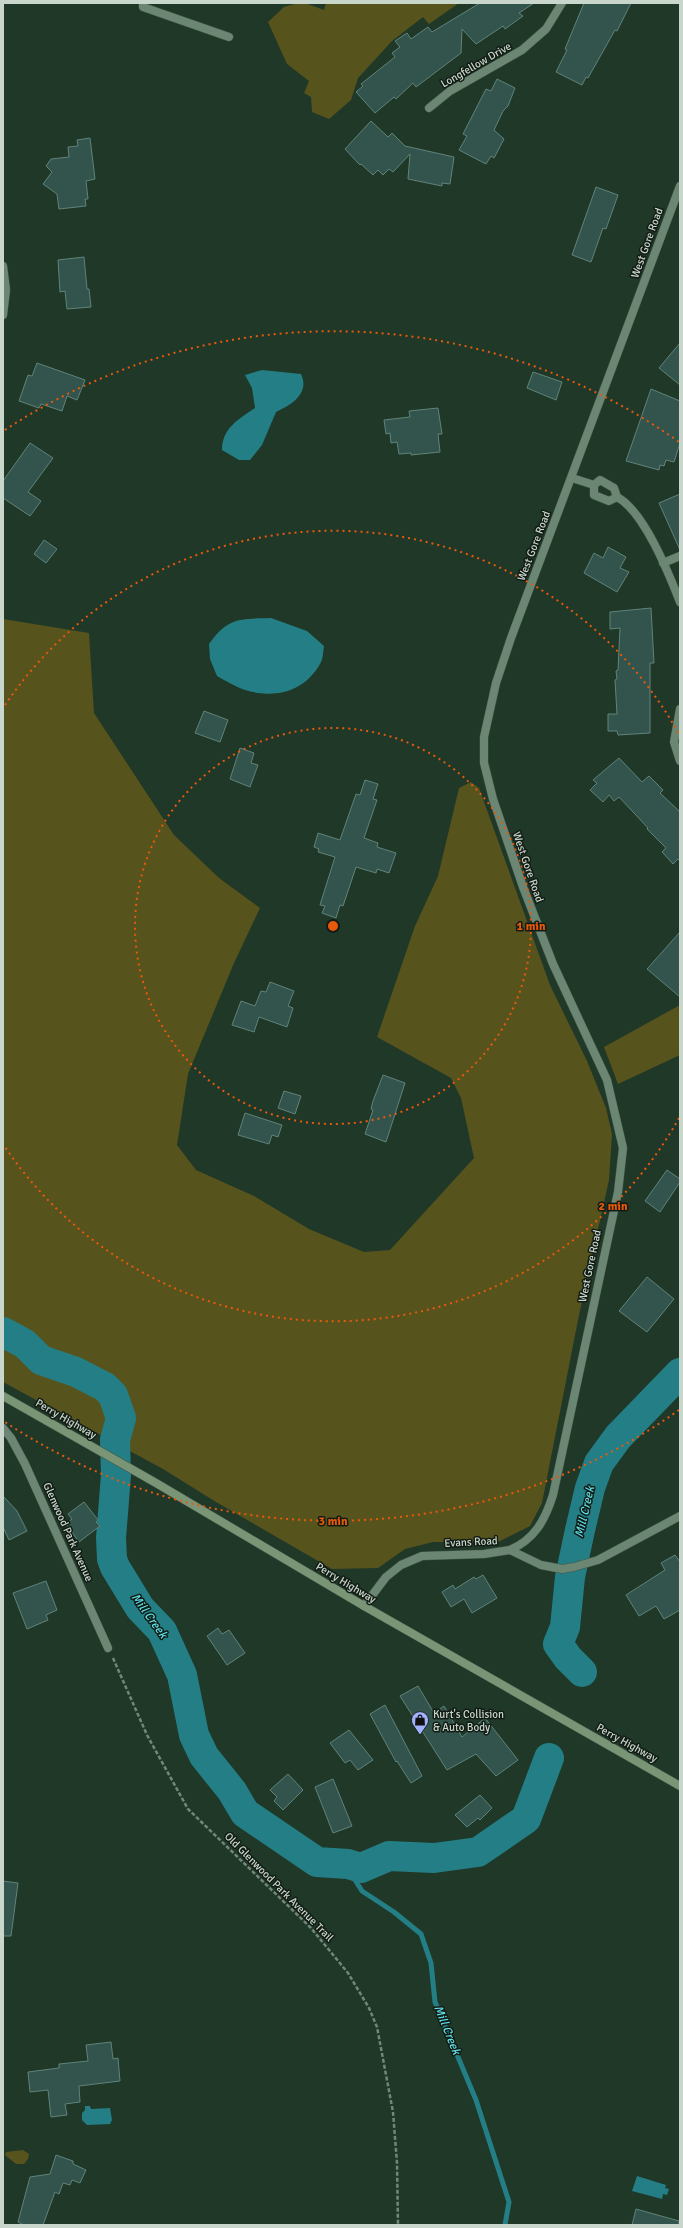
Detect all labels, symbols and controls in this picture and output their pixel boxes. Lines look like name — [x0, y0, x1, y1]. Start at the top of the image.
street label: Longfellow Drive — [439, 40, 513, 90]
street label: West Gore Road — [628, 206, 666, 280]
street label: West Gore Road — [515, 509, 553, 583]
street label: West Gore Road — [510, 830, 546, 904]
centre of rings — [326, 919, 340, 933]
text: 1 min — [517, 919, 546, 934]
text: 2 min — [599, 1199, 628, 1214]
street label: West Gore Road — [576, 1228, 604, 1303]
street label: Perry Highway — [33, 1396, 99, 1442]
street label: Glenwood Park Avenue — [40, 1480, 96, 1584]
water label: Mill Creek — [572, 1484, 598, 1539]
text: 3 min — [319, 1514, 348, 1529]
street label: Evans Road — [444, 1534, 498, 1550]
street label: Perry Highway — [314, 1560, 379, 1606]
water label: Mill Creek — [128, 1591, 171, 1642]
place label: Kurt's Collision & Auto Body — [433, 1708, 504, 1734]
shop icon: Kurt's Collision & Auto Body — [410, 1710, 430, 1735]
street label: Perry Highway — [594, 1721, 661, 1766]
street label: Old Glenwood Park Avenue Trail — [222, 1830, 336, 1944]
water label: Mill Creek — [430, 2003, 464, 2058]

